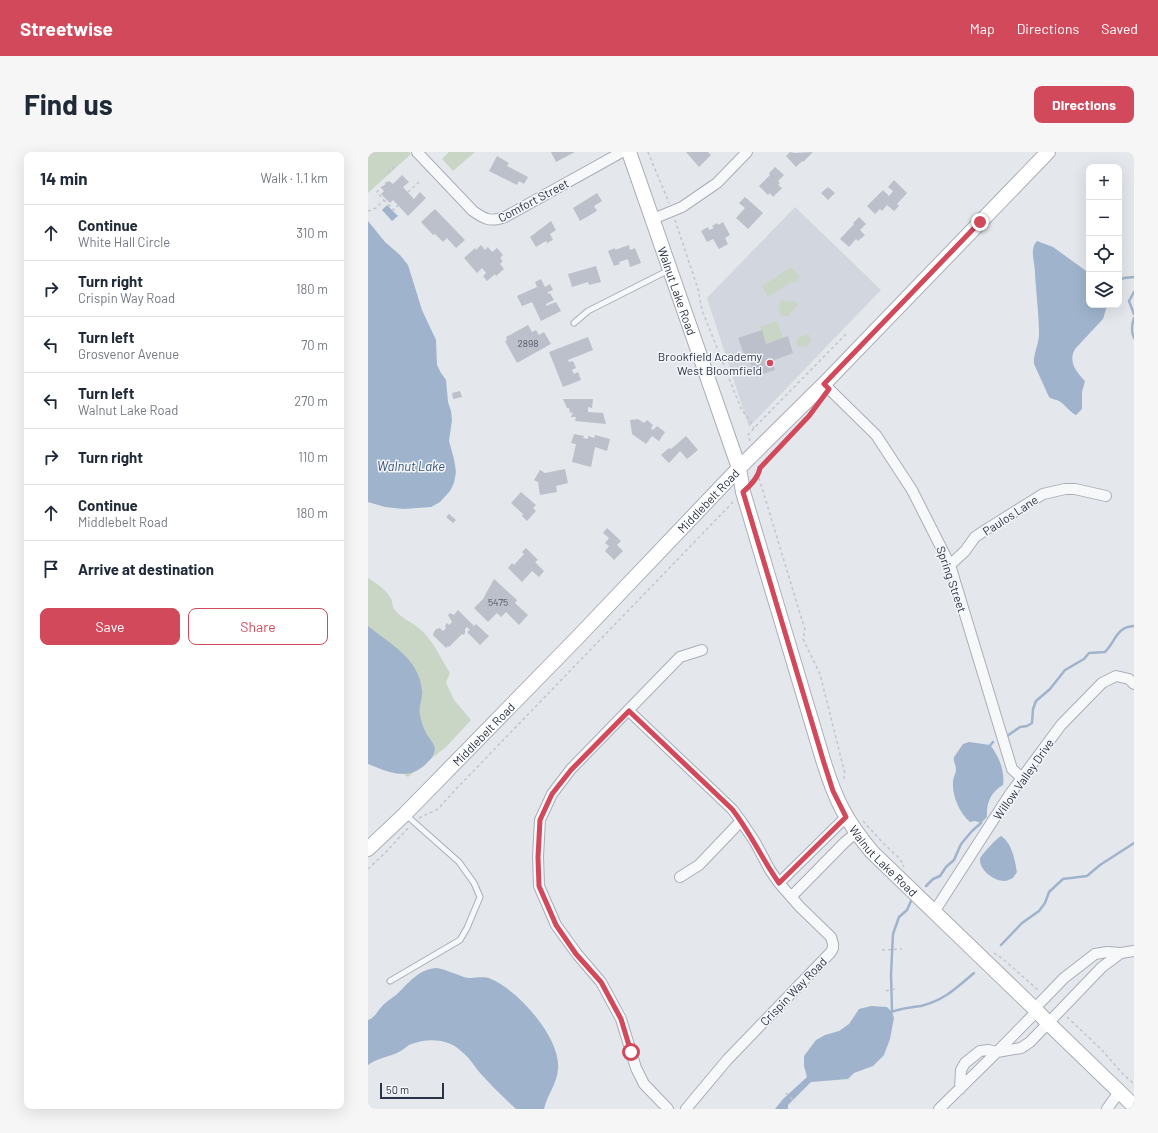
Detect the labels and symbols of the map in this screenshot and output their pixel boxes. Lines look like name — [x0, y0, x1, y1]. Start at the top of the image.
street label: Comfort Street — [495, 175, 571, 225]
route end — [971, 213, 989, 231]
street label: Walnut Lake Road — [655, 245, 699, 337]
house number: 2898 — [518, 337, 539, 349]
place label: Brookfield Academy West Bloomfield — [658, 349, 762, 377]
marker: Brookfield Academy West Bloomfield — [765, 358, 775, 368]
water label: Walnut Lake — [377, 458, 445, 474]
street label: Middlebelt Road — [674, 466, 742, 535]
street label: Paulos Lane — [980, 492, 1040, 538]
street label: Spring Street — [934, 544, 970, 614]
house number: 5475 — [488, 596, 508, 608]
street label: Middlebelt Road — [449, 699, 517, 768]
street label: Willow Valley Drive — [990, 736, 1056, 822]
street label: Walnut Lake Road — [847, 822, 921, 899]
street label: Crispin Way Road — [757, 954, 829, 1028]
route start — [622, 1043, 640, 1061]
scale bar — [380, 1081, 444, 1100]

